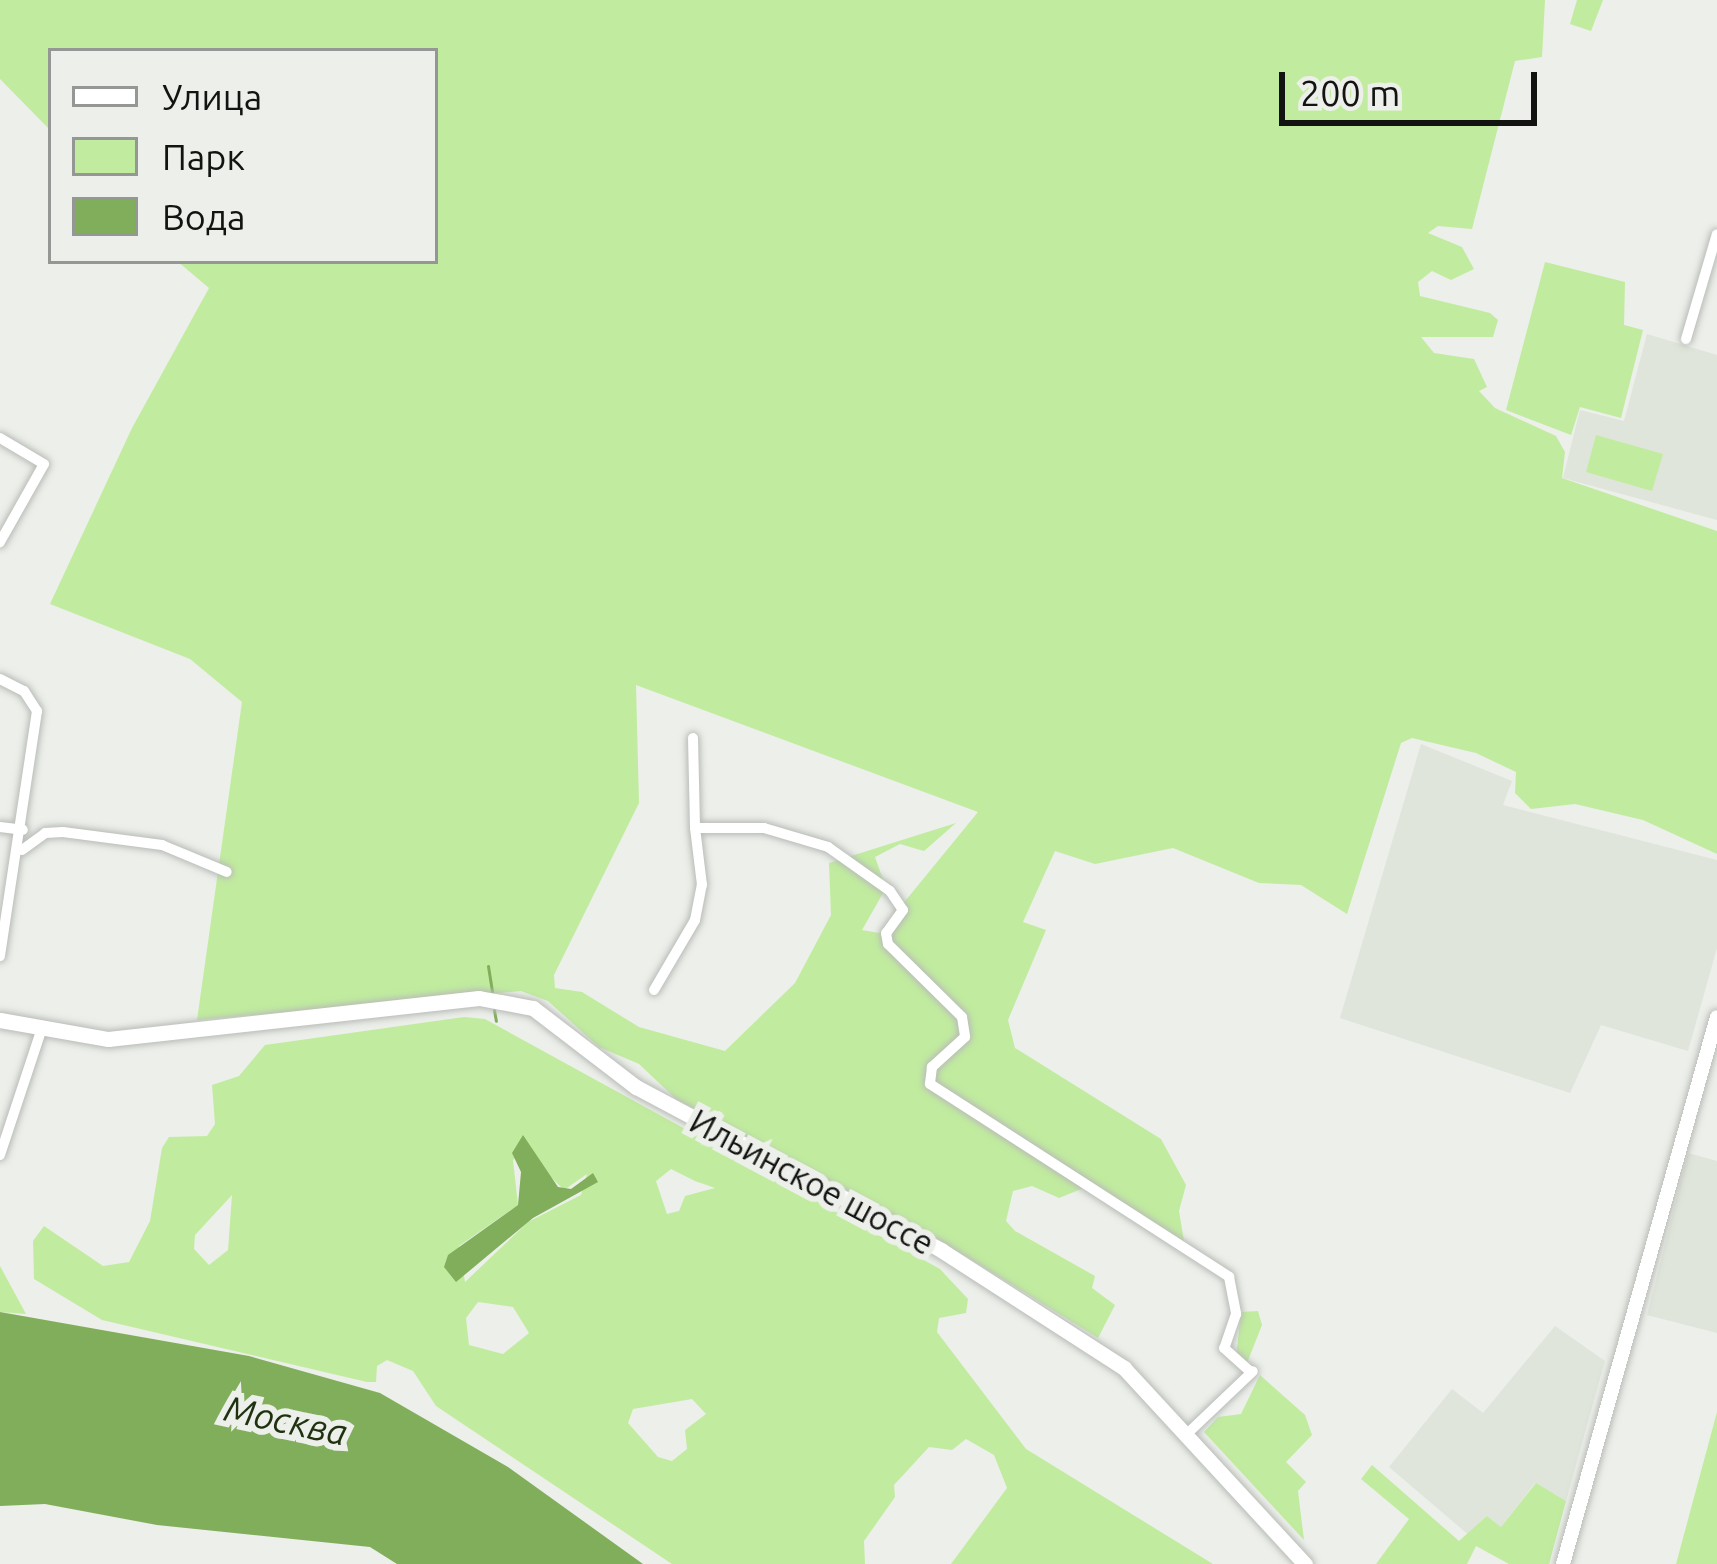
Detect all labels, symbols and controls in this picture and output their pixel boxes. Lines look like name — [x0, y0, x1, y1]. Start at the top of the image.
legend — [48, 48, 438, 264]
scale bar — [1285, 48, 1543, 122]
text: 200 m — [1300, 72, 1400, 113]
text: Улица — [162, 76, 262, 117]
text: Парк — [162, 136, 245, 177]
text: Вода — [162, 196, 246, 237]
street label: Ильинское шоссе — [683, 1101, 941, 1263]
water label: Москва — [221, 1386, 351, 1454]

